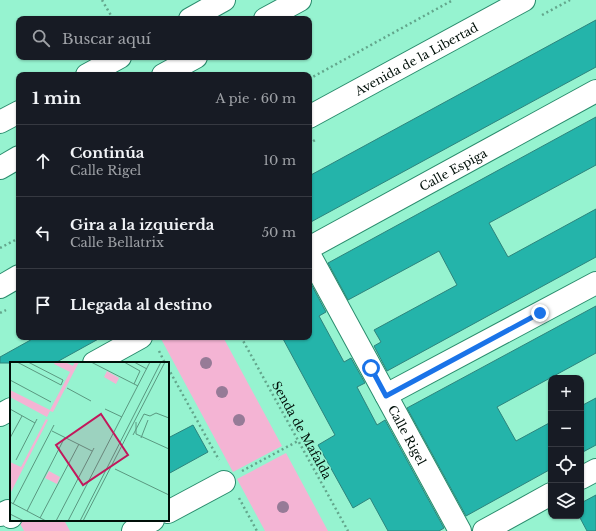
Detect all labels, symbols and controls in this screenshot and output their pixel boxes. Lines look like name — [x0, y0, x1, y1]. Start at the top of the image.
search box — [16, 16, 312, 60]
street label: Avenida de la Libertad — [351, 19, 480, 99]
icon: search — [30, 27, 52, 49]
text: Buscar aquí — [62, 29, 151, 48]
text: 1 min — [32, 88, 81, 109]
text: A pie · 60 m — [216, 90, 296, 107]
text: Continúa — [70, 143, 144, 162]
street label: Calle Espiga — [417, 145, 490, 194]
icon: ahead — [32, 150, 54, 172]
text: 10 m — [263, 152, 296, 169]
text: Calle Rigel — [70, 162, 141, 179]
text: Gira a la izquierda — [70, 215, 214, 234]
icon: left — [32, 222, 54, 244]
text: 50 m — [262, 224, 296, 241]
text: Calle Bellatrix — [70, 234, 164, 251]
icon: arrive — [32, 294, 54, 316]
text: Llegada al destino — [70, 295, 212, 314]
route end — [531, 304, 549, 322]
route start — [362, 359, 380, 377]
inset map — [10, 362, 169, 521]
map controls — [548, 375, 584, 519]
button: + — [548, 375, 584, 411]
street label: Senda de Mafalda — [269, 379, 335, 482]
street label: Calle Rigel — [385, 402, 430, 467]
button: − — [548, 411, 584, 447]
button: locate — [548, 447, 584, 483]
button: layers — [548, 483, 584, 519]

